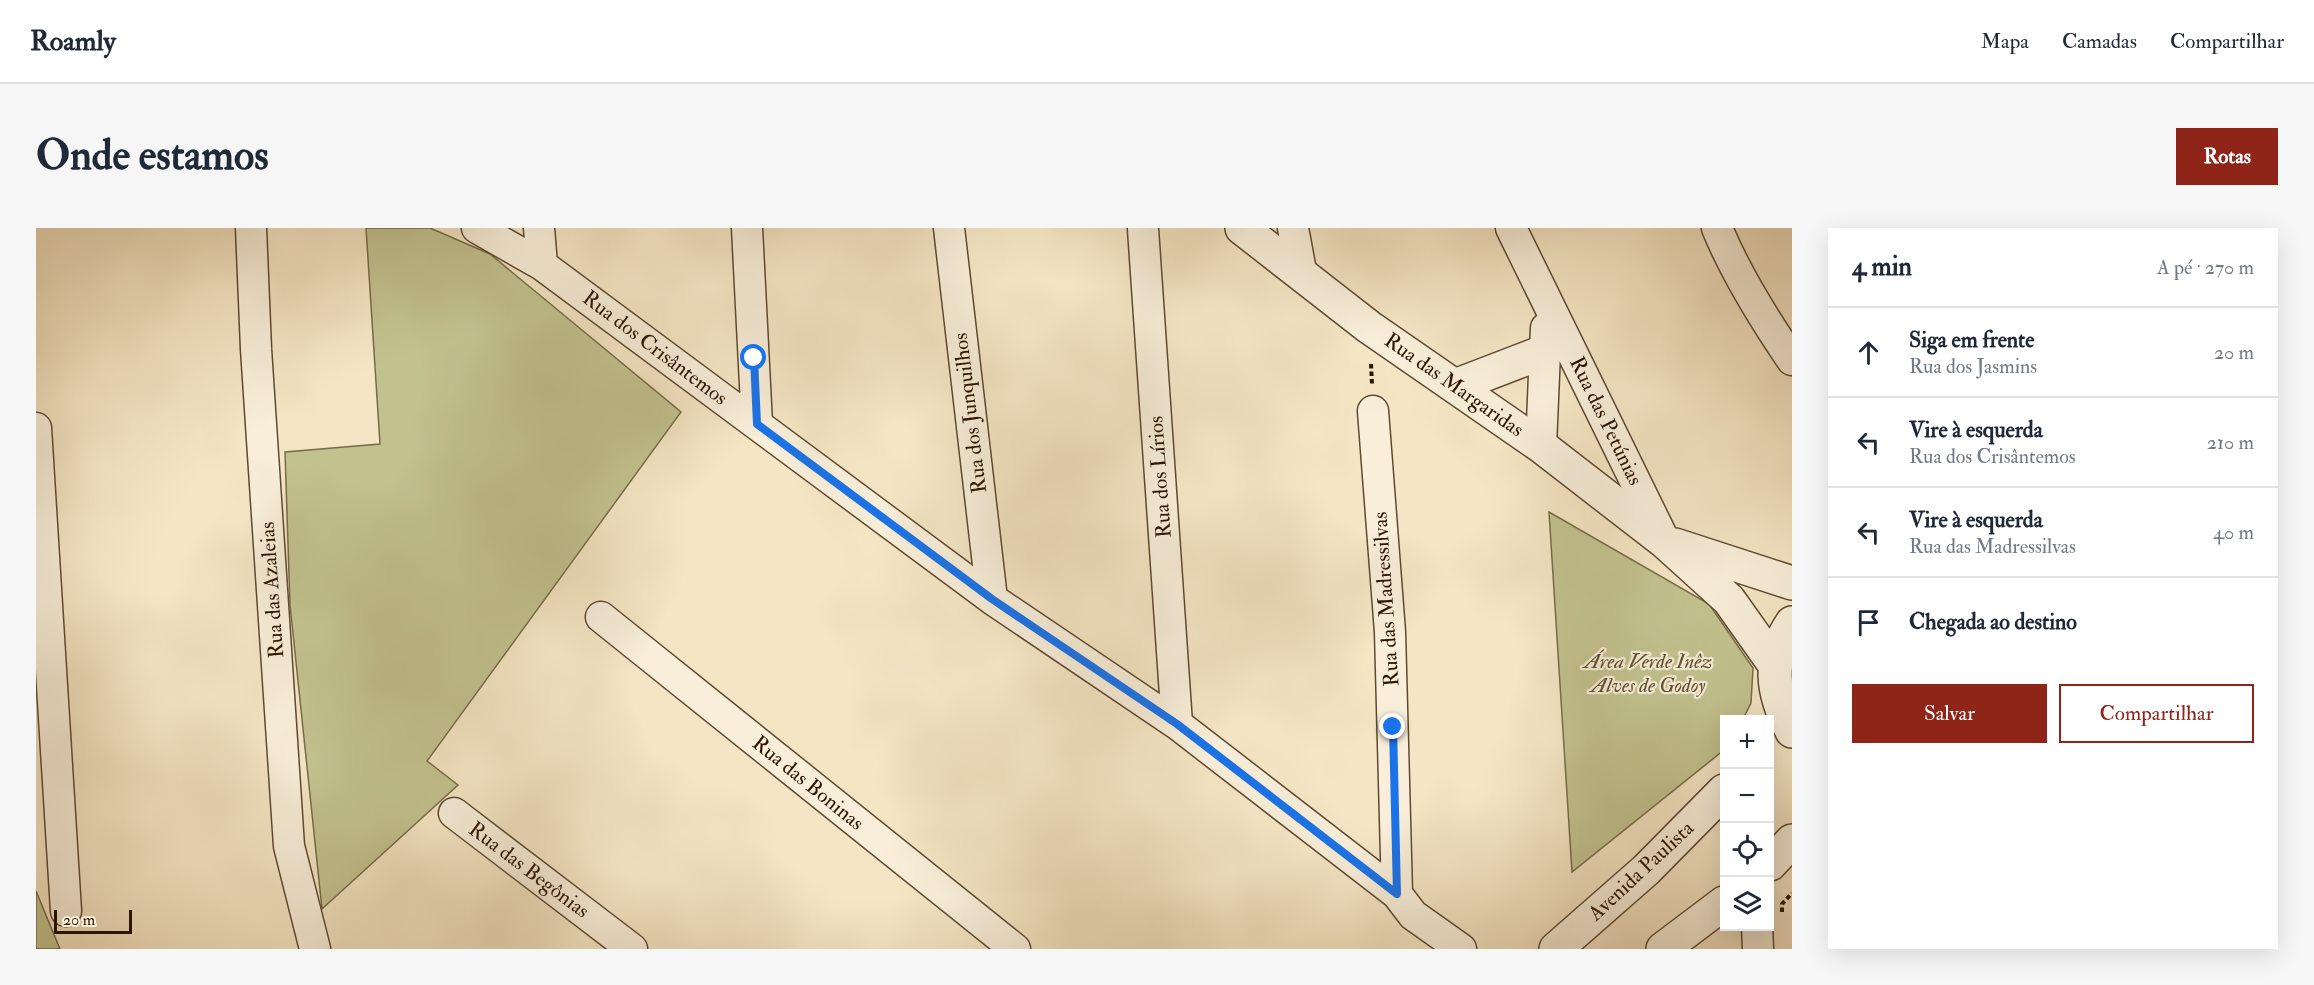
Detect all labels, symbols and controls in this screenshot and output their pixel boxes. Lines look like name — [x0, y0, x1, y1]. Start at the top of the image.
text: Roamly — [30, 24, 116, 59]
text: Mapa — [1981, 28, 2029, 55]
text: Camadas — [2062, 28, 2137, 55]
text: Compartilhar — [2170, 28, 2284, 55]
button: Rotas — [2176, 128, 2278, 185]
text: Onde estamos — [36, 130, 269, 182]
text: 4 min — [1852, 251, 1912, 283]
text: A pé · 270 m — [2157, 255, 2254, 280]
street label: Rua dos Crisântemos — [577, 285, 733, 411]
text: Siga em frente — [1909, 326, 2034, 354]
street label: Rua das Margaridas — [1379, 327, 1529, 443]
street label: Rua dos Junquilhos — [947, 331, 993, 495]
icon: ahead — [1852, 336, 1885, 369]
text: 20 m — [2214, 340, 2254, 365]
route start — [740, 344, 766, 370]
street label: Rua das Petúnias — [1563, 352, 1649, 490]
text: Rua dos Jasmins — [1909, 354, 2037, 379]
street label: Rua dos Lírios — [1142, 415, 1178, 539]
text: Vire à esquerda — [1909, 416, 2043, 444]
icon: left — [1852, 426, 1885, 459]
text: 210 m — [2207, 430, 2254, 455]
text: Rua dos Crisântemos — [1909, 444, 2076, 469]
text: Vire à esquerda — [1909, 506, 2043, 534]
street label: Rua das Madressilvas — [1366, 511, 1406, 687]
icon: left — [1852, 516, 1885, 549]
text: 40 m — [2213, 520, 2254, 545]
street label: Rua das Azaleias — [254, 521, 290, 659]
text: Rua das Madressilvas — [1909, 534, 2076, 559]
icon: arrive — [1852, 606, 1885, 639]
text: Chegada ao destino — [1909, 608, 2077, 636]
park label: Área Verde Inêz Alves de Godoy — [1582, 648, 1712, 699]
button: Salvar — [1852, 684, 2047, 743]
button: Compartilhar — [2059, 684, 2254, 743]
route end — [1379, 713, 1405, 739]
map controls — [1720, 715, 1774, 931]
button: + — [1720, 715, 1774, 769]
street label: Rua das Boninas — [747, 730, 869, 836]
button: − — [1720, 769, 1774, 823]
street label: Avenida Paulista — [1582, 815, 1700, 928]
street label: Rua das Begônias — [463, 816, 595, 924]
button: locate — [1720, 823, 1774, 877]
button: layers — [1720, 877, 1774, 931]
scale bar — [54, 907, 132, 934]
text: 20 m — [63, 910, 95, 930]

